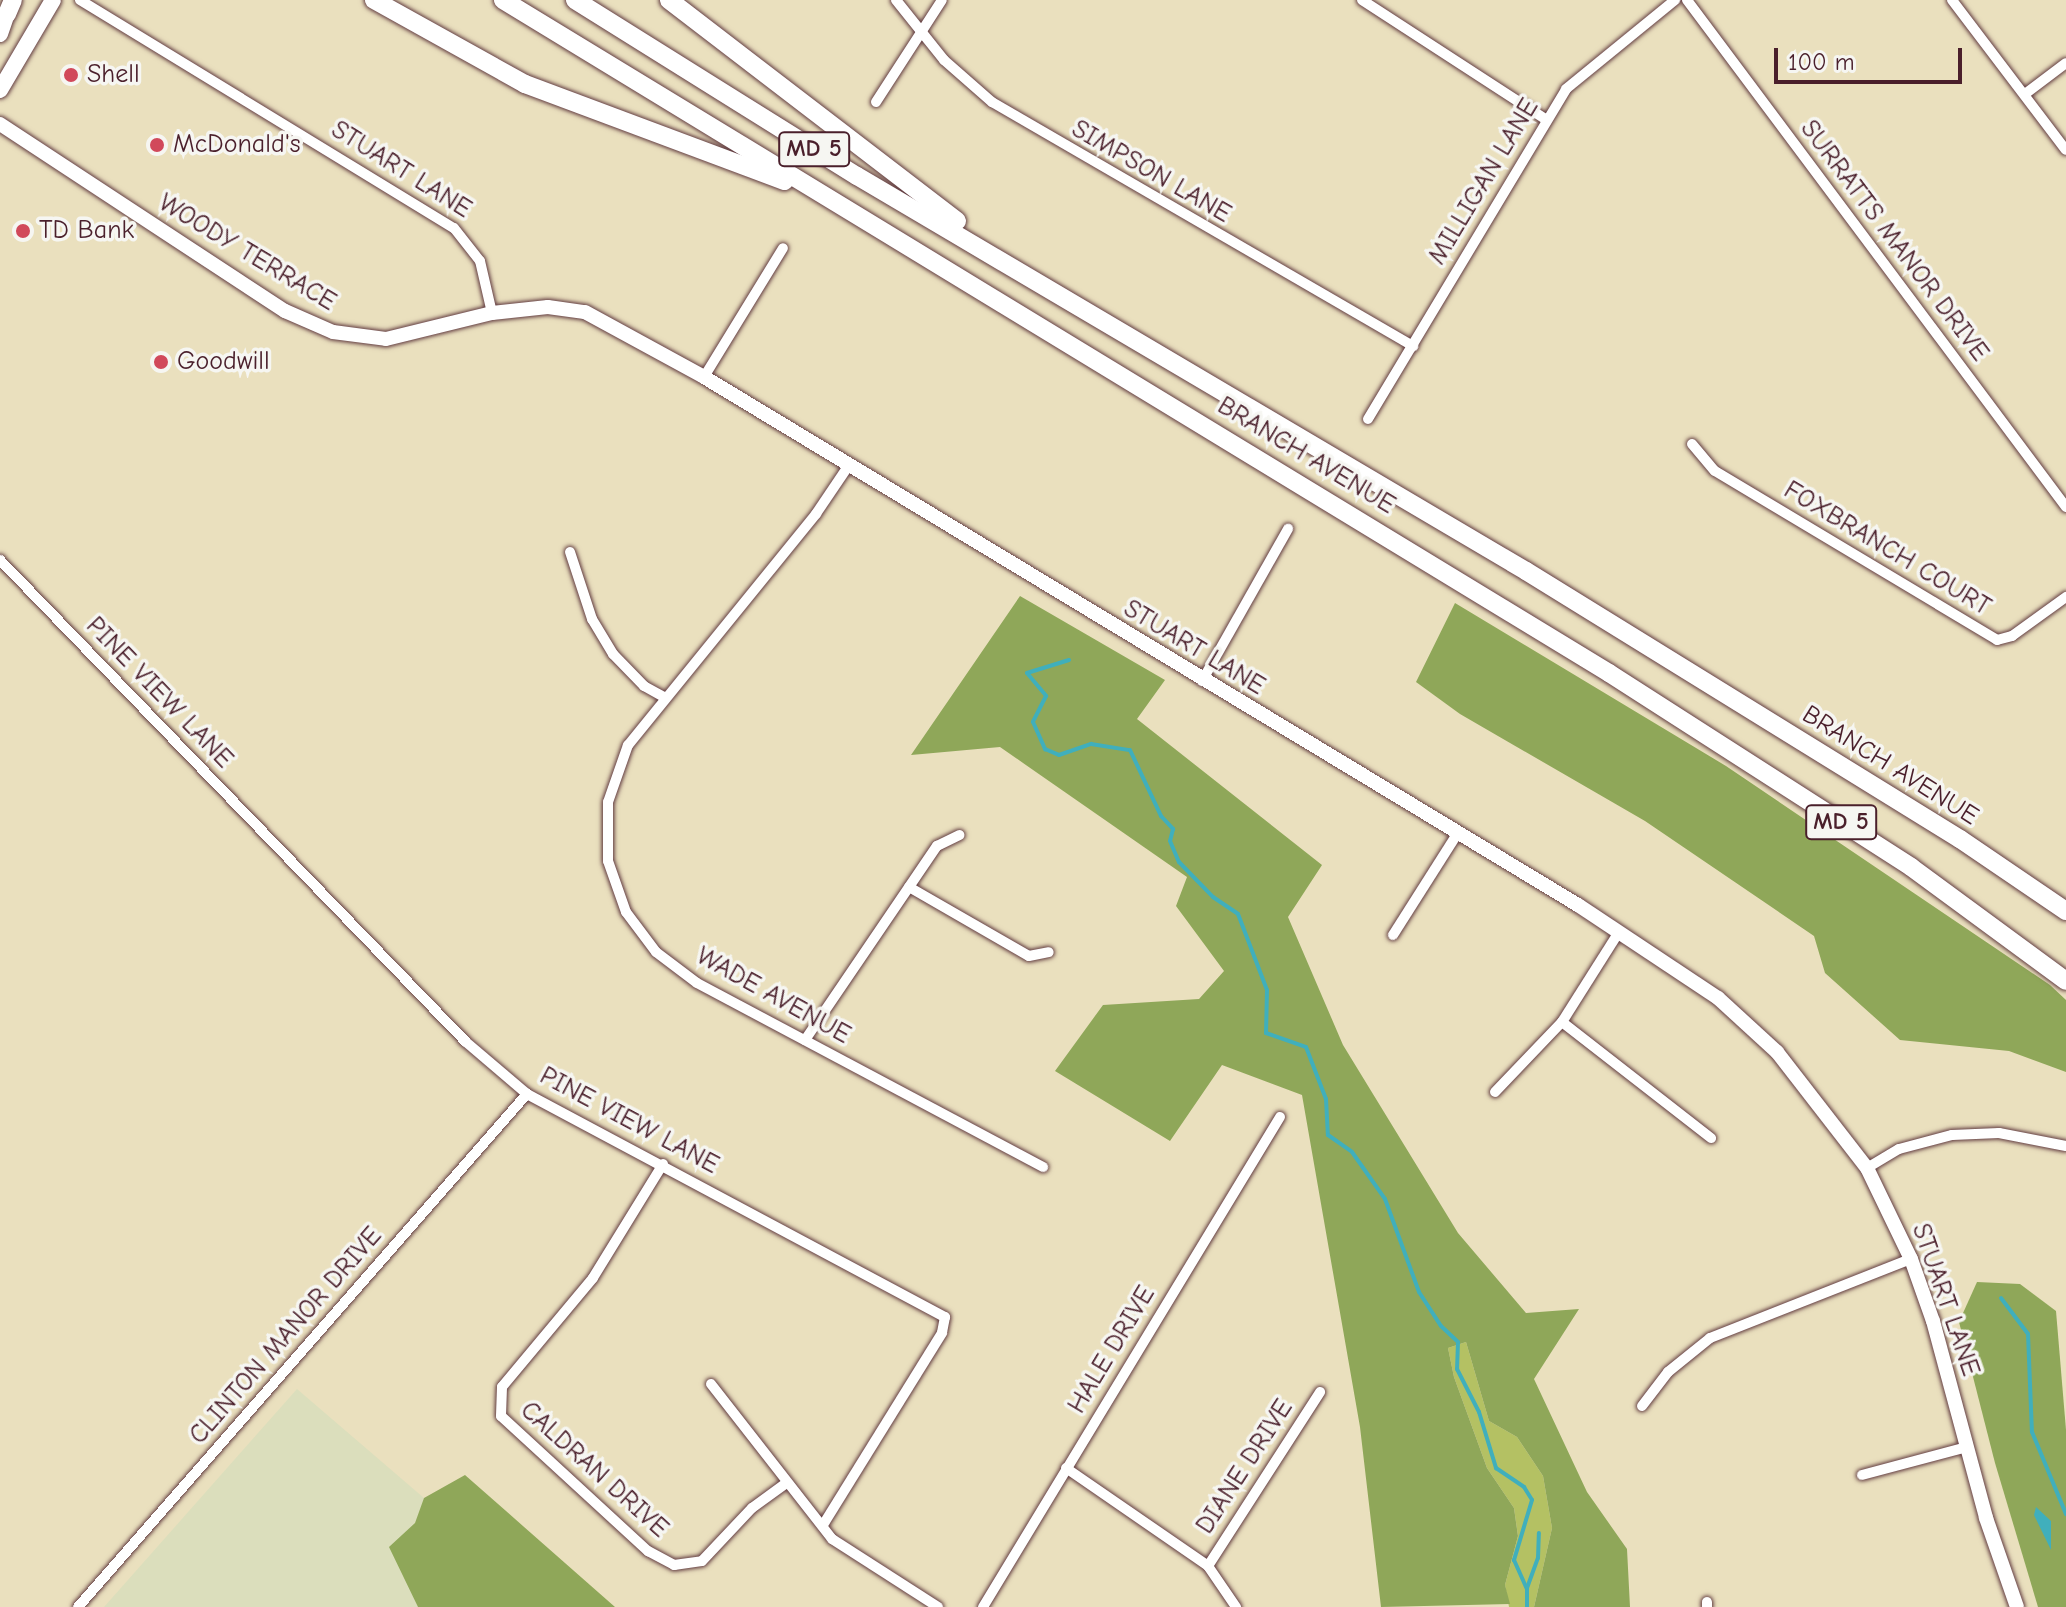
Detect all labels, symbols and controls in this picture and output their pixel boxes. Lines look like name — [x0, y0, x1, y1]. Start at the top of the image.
scale bar — [1778, 32, 1966, 82]
text: 100 m — [1788, 48, 1855, 76]
place label: Shell — [87, 59, 140, 91]
marker: Shell — [62, 66, 80, 84]
street label: MILLIGAN LANE — [1422, 93, 1546, 271]
street label: SIMPSON LANE — [1066, 114, 1236, 230]
street label: SURRATTS MANOR DRIVE — [1793, 114, 1995, 368]
street label: STUART LANE — [325, 115, 477, 225]
place label: McDonald's — [173, 129, 301, 161]
road number: MD 5 — [778, 129, 850, 169]
marker: McDonald's — [148, 136, 166, 154]
street label: WOODY TERRACE — [153, 188, 341, 318]
place label: TD Bank — [39, 215, 134, 247]
marker: TD Bank — [14, 222, 32, 240]
place label: Goodwill — [177, 346, 270, 378]
marker: Goodwill — [152, 353, 170, 371]
street label: BRANCH AVENUE — [1212, 391, 1400, 521]
street label: FOXBRANCH COURT — [1778, 475, 1996, 623]
street label: STUART LANE — [1118, 594, 1270, 702]
street label: PINE VIEW LANE — [79, 611, 239, 775]
street label: BRANCH AVENUE — [1796, 699, 1984, 833]
road number: MD 5 — [1805, 802, 1877, 842]
street label: WADE AVENUE — [690, 941, 856, 1051]
street label: PINE VIEW LANE — [534, 1061, 724, 1181]
street label: STUART LANE — [1904, 1220, 1986, 1380]
street label: CLINTON MANOR DRIVE — [183, 1221, 389, 1451]
street label: HALE DRIVE — [1062, 1281, 1162, 1419]
street label: DIANE DRIVE — [1190, 1394, 1300, 1540]
street label: CALDRAN DRIVE — [514, 1395, 674, 1545]

